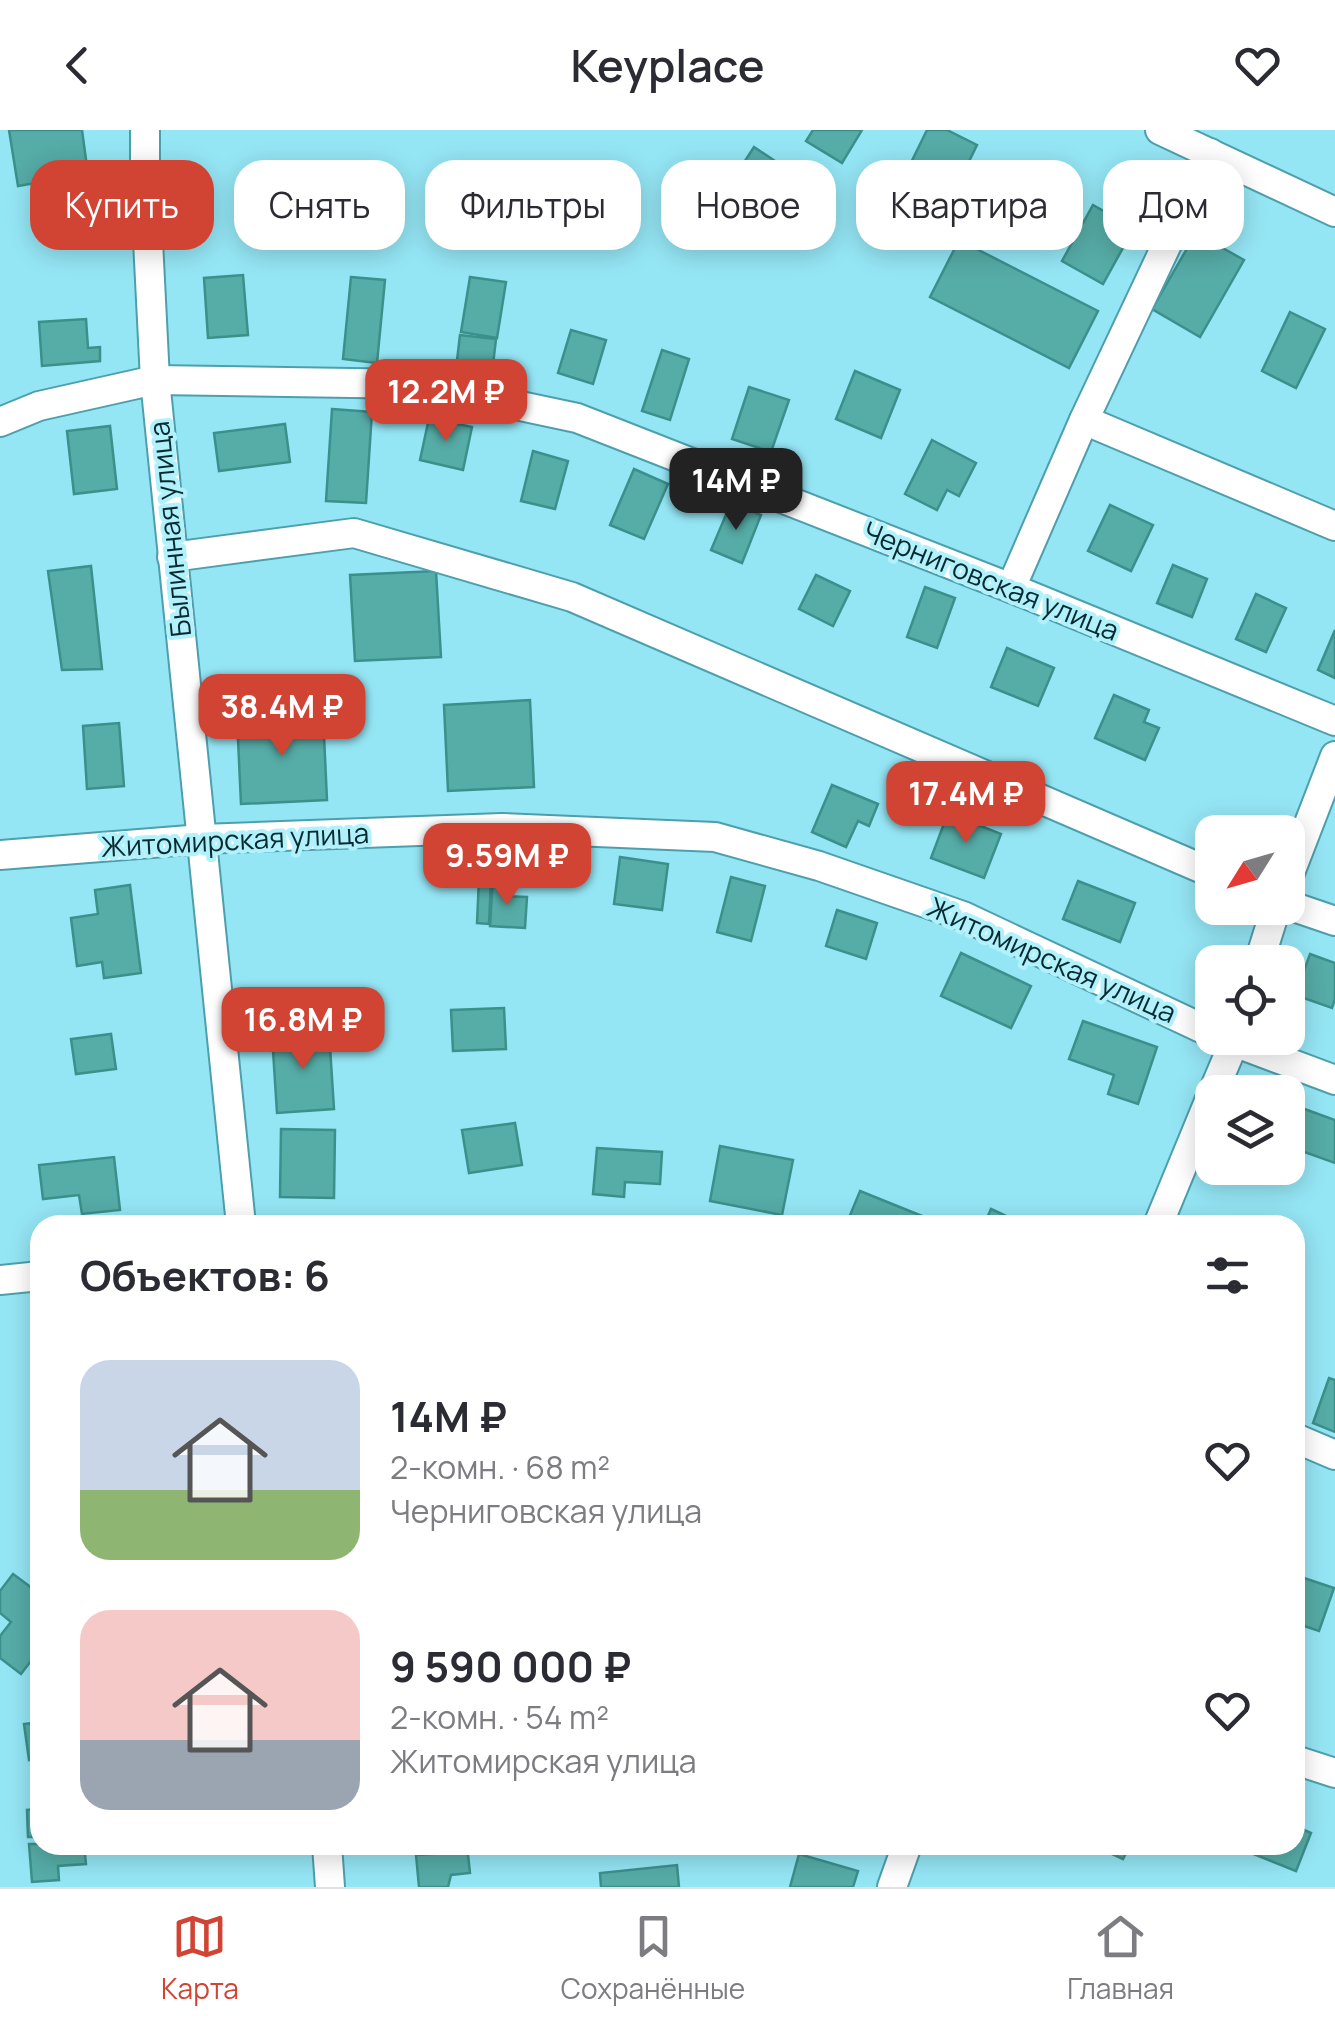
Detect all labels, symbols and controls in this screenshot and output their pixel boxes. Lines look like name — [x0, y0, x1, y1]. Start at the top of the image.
text: Keyplace — [570, 34, 765, 96]
icon: back — [50, 38, 105, 93]
icon: heart — [1230, 38, 1285, 93]
chip: Купить — [30, 160, 214, 250]
chip: Снять — [234, 160, 405, 250]
chip: Фильтры — [425, 160, 641, 250]
chip: Новое — [661, 160, 836, 250]
chip: Квартира — [856, 160, 1083, 250]
chip: Дом — [1103, 160, 1244, 250]
pin: 12.2M ₽ — [354, 359, 538, 444]
text: 12.2M ₽ — [387, 369, 505, 413]
street label: Былинная улица — [139, 419, 199, 639]
pin: 14M ₽ — [666, 448, 806, 533]
text: 14M ₽ — [691, 458, 781, 502]
street label: Черниговская улица — [858, 511, 1125, 649]
pin: 38.4M ₽ — [190, 674, 374, 759]
text: 38.4M ₽ — [220, 684, 344, 728]
pin: 17.4M ₽ — [874, 761, 1058, 846]
text: 17.4M ₽ — [908, 771, 1024, 815]
street label: Житомирская улица — [100, 813, 370, 865]
north arrow — [1195, 815, 1305, 925]
map controls — [1195, 815, 1305, 1185]
pin: 9.59M ₽ — [415, 823, 599, 908]
text: 9.59M ₽ — [445, 833, 569, 877]
street label: Житомирская улица — [922, 887, 1183, 1031]
button: locate — [1195, 945, 1305, 1055]
pin: 16.8M ₽ — [211, 987, 395, 1072]
text: 16.8M ₽ — [244, 997, 362, 1041]
button: layers — [1195, 1075, 1305, 1185]
text: Объектов: 6 — [80, 1246, 330, 1304]
icon: filters — [1200, 1248, 1255, 1303]
text: 14M ₽ — [390, 1387, 507, 1445]
icon: home — [160, 1400, 280, 1520]
icon: heart — [1200, 1433, 1255, 1488]
text: 2-комн. · 68 m² — [390, 1445, 610, 1489]
text: Черниговская улица — [390, 1489, 702, 1533]
text: 9 590 000 ₽ — [390, 1637, 631, 1695]
icon: home — [160, 1650, 280, 1770]
icon: heart — [1200, 1683, 1255, 1738]
text: 2-комн. · 54 m² — [390, 1695, 609, 1739]
text: Житомирская улица — [390, 1739, 697, 1783]
tab: Карта — [161, 1909, 239, 2007]
tab: Сохранённые — [561, 1909, 745, 2007]
tab: Главная — [1067, 1909, 1174, 2007]

